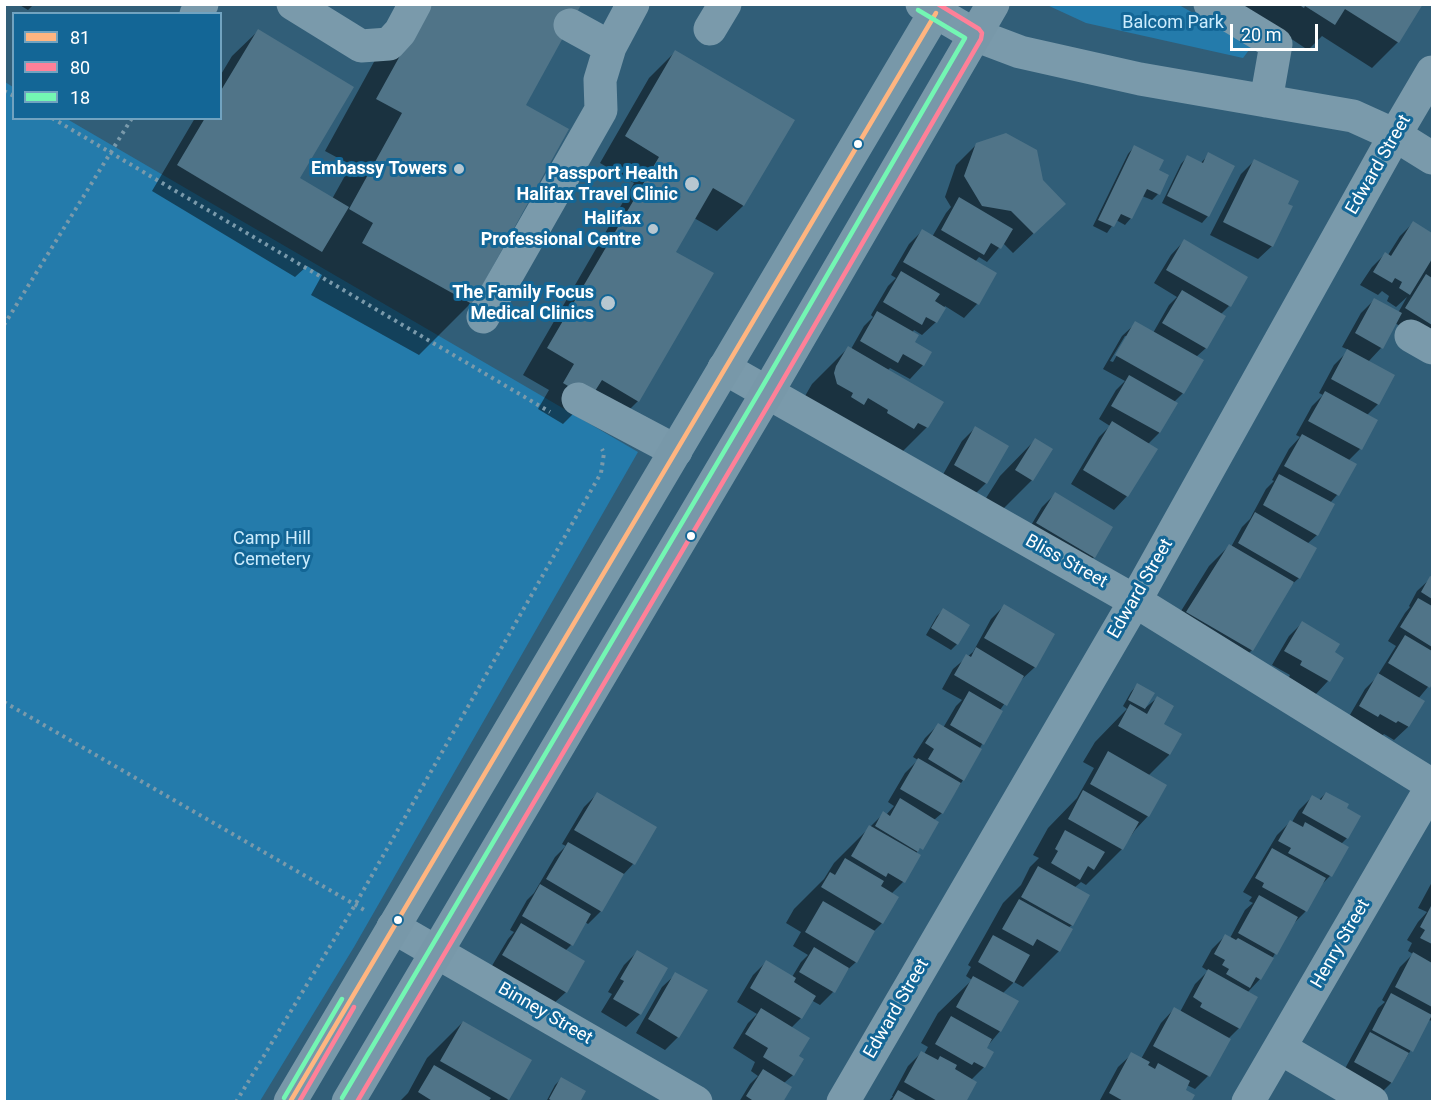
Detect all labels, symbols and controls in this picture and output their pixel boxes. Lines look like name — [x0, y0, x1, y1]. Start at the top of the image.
legend — [12, 12, 222, 120]
park label: Balcom Park — [1122, 12, 1224, 34]
scale bar — [1233, 12, 1322, 50]
text: 20 m — [1241, 24, 1281, 45]
text: 81 — [70, 27, 90, 48]
text: 80 — [70, 57, 90, 78]
text: 18 — [70, 87, 90, 108]
street label: Edward Street — [1342, 111, 1416, 219]
unlabelled marker — [852, 138, 864, 150]
place label: Embassy Towers — [311, 158, 447, 180]
marker: Embassy Towers — [452, 162, 466, 176]
place label: Passport Health Halifax Travel Clinic — [517, 163, 678, 206]
marker: Passport Health Halifax Travel Clinic — [683, 175, 701, 193]
place label: Halifax Professional Centre — [481, 208, 641, 250]
marker: Halifax Professional Centre — [646, 222, 660, 236]
place label: The Family Focus Medical Clinics — [452, 282, 594, 324]
marker: The Family Focus Medical Clinics — [599, 294, 617, 312]
park label: Camp Hill Cemetery — [233, 528, 311, 570]
unlabelled marker — [685, 530, 697, 542]
street label: Bliss Street — [1021, 531, 1111, 593]
street label: Edward Street — [1104, 535, 1178, 643]
street label: Henry Street — [1307, 896, 1375, 992]
unlabelled marker — [392, 914, 404, 926]
street label: Edward Street — [860, 955, 934, 1063]
street label: Binney Street — [494, 978, 596, 1050]

